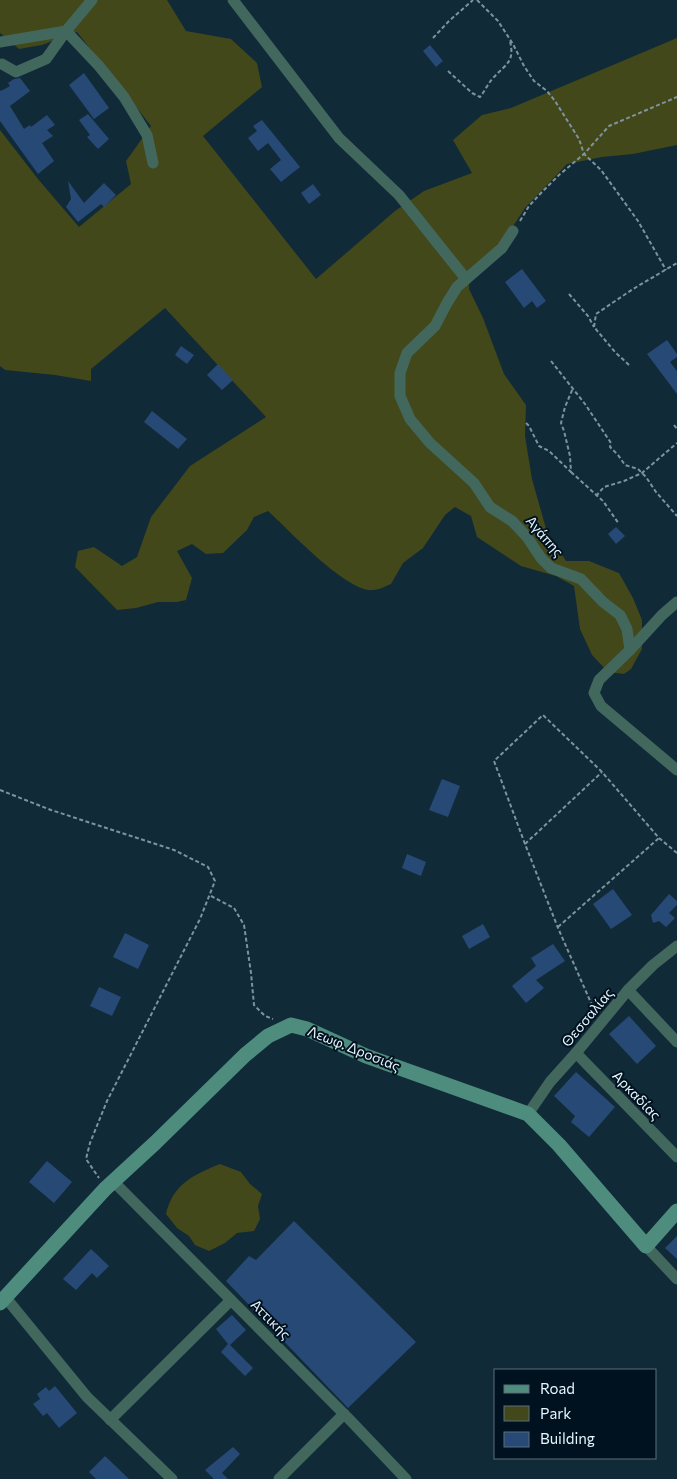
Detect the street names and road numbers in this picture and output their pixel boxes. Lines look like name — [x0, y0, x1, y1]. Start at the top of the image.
street label: Αγάπης — [523, 512, 567, 560]
street label: Θεσσαλίας — [557, 984, 617, 1050]
street label: Λεωφ. Δροσιάς — [305, 1022, 403, 1074]
street label: Αρκαδίας — [609, 1067, 665, 1123]
street label: Αττικής — [248, 1296, 295, 1343]

